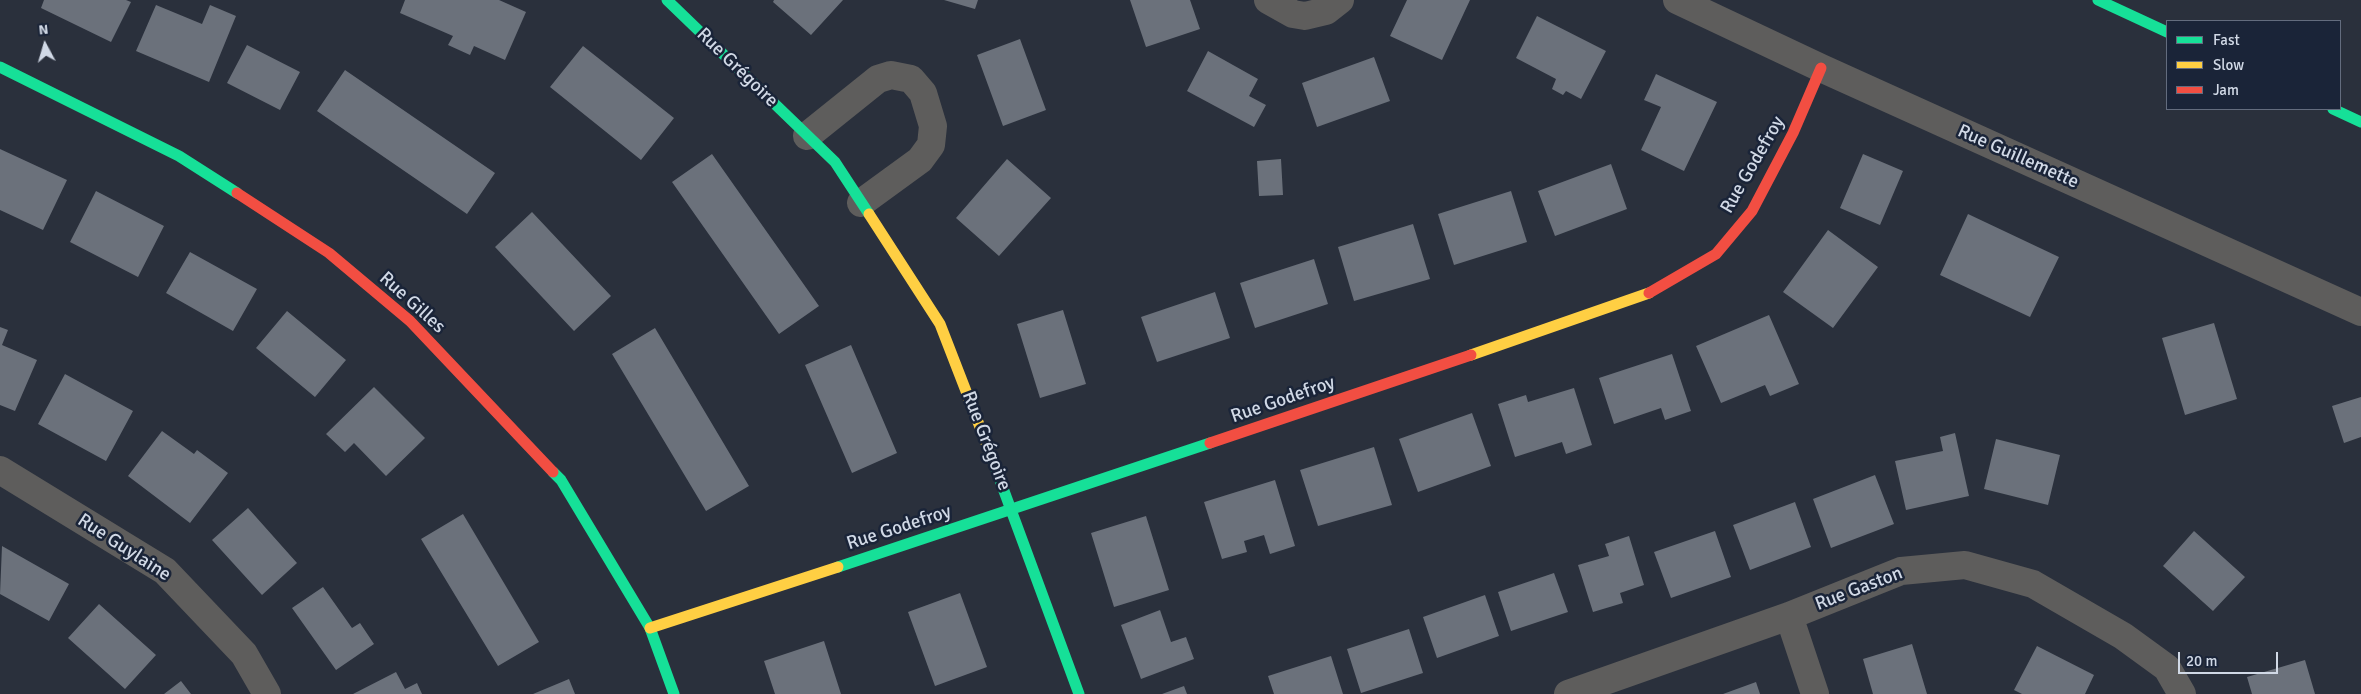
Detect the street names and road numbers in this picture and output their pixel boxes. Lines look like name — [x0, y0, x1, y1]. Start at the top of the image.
street label: Rue Grégoire — [691, 23, 783, 113]
street label: Rue Godefroy — [1716, 112, 1790, 218]
street label: Rue Guillemette — [1954, 120, 2082, 194]
street label: Rue Gilles — [374, 267, 450, 339]
street label: Rue Godefroy — [1228, 372, 1338, 428]
street label: Rue Grégoire — [957, 388, 1015, 494]
street label: Rue Godefroy — [844, 500, 954, 556]
street label: Rue Guylaine — [73, 509, 175, 587]
street label: Rue Gaston — [1812, 562, 1906, 616]

